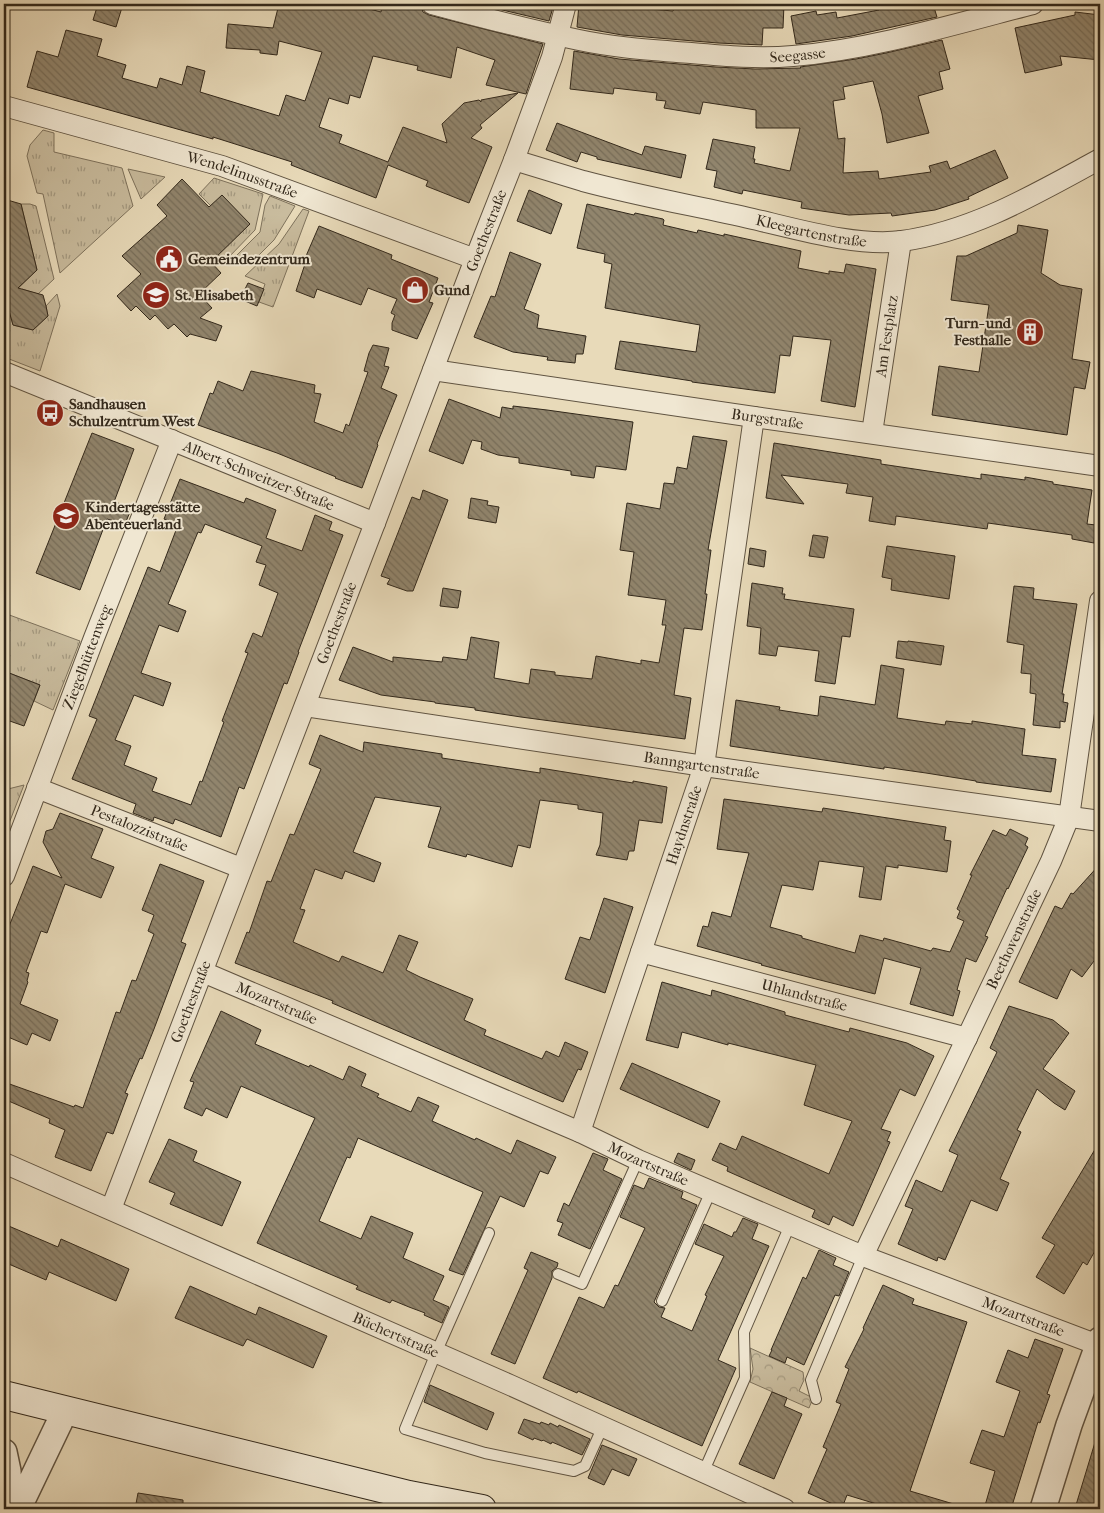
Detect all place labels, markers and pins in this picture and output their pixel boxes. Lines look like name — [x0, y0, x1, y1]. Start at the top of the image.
public building icon: Gemeindezentrum — [154, 244, 184, 274]
place label: Gemeindezentrum — [188, 250, 310, 268]
shop icon: Gund — [400, 275, 430, 305]
school or university icon: St. Elisabeth — [141, 280, 171, 310]
place label: Gund — [434, 281, 471, 299]
place label: St. Elisabeth — [175, 286, 254, 304]
place label: Turn- und Festhalle — [944, 314, 1012, 349]
building icon: Turn- und Festhalle — [1015, 317, 1045, 347]
place label: Sandhausen Schulzentrum West — [69, 395, 195, 430]
bus stop icon: Sandhausen Schulzentrum West — [35, 398, 65, 428]
place label: Kindertagesstätte Abenteuerland — [84, 498, 201, 533]
school or university icon: Kindertagesstätte Abenteuerland — [51, 501, 81, 531]

